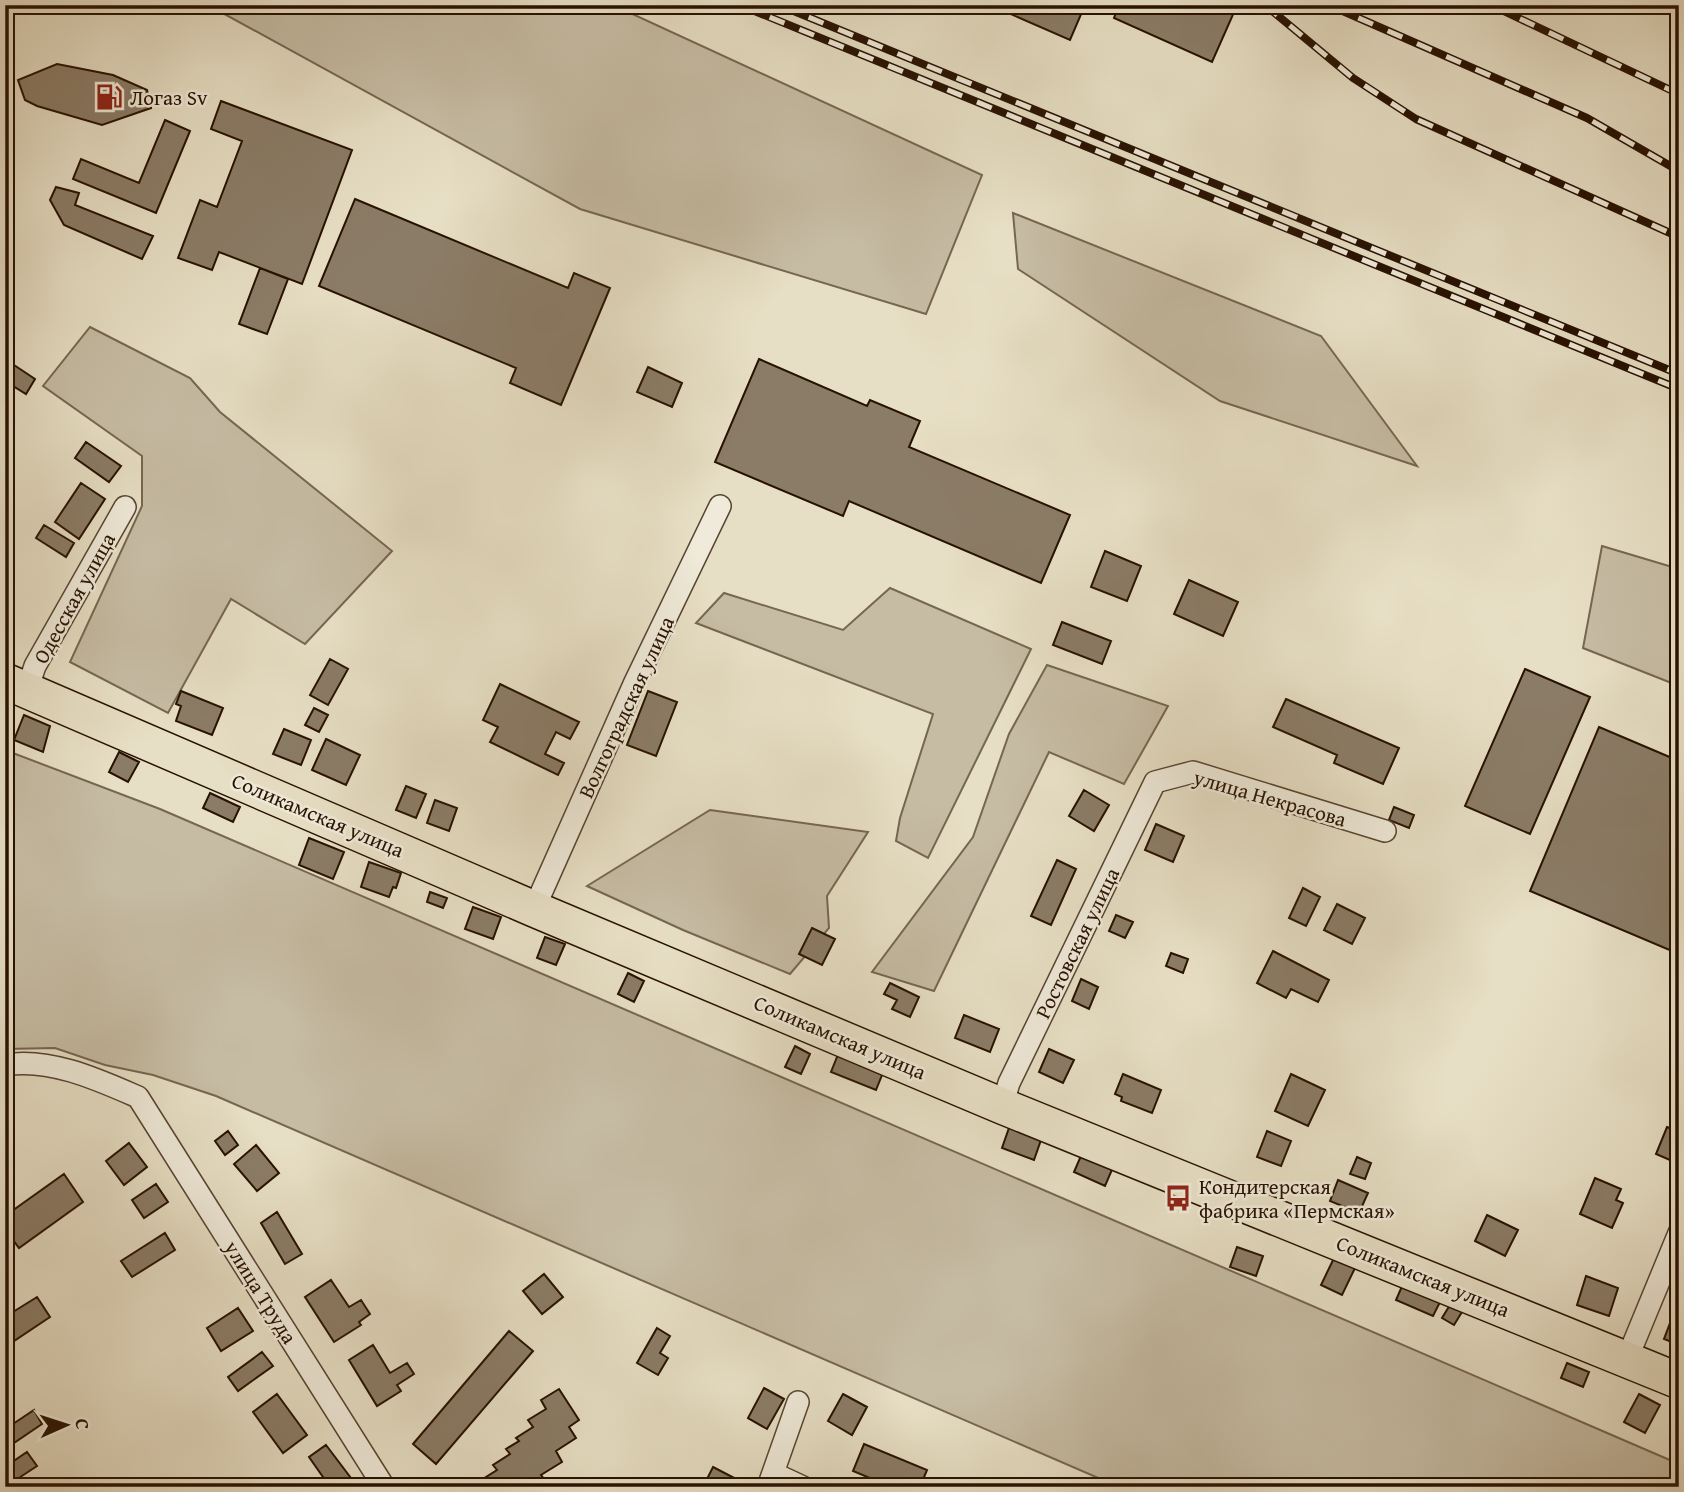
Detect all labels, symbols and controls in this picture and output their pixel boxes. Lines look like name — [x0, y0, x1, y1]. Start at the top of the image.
fuel station icon: Логаз Sv — [94, 82, 124, 112]
place label: Логаз Sv — [130, 82, 208, 113]
street label: Одесская улица — [25, 527, 123, 669]
street label: Волгоградская улица — [570, 611, 682, 803]
street label: улица Некрасова — [1189, 761, 1350, 835]
street label: Соликамская улица — [227, 765, 409, 865]
street label: Ростовская улица — [1027, 862, 1127, 1024]
street label: Соликамская улица — [749, 987, 931, 1087]
place label: Кондитерская фабрика «Пермская» — [1199, 1171, 1395, 1226]
bus stop icon: Кондитерская фабрика «Пермская» — [1163, 1183, 1193, 1213]
street label: Соликамская улица — [1332, 1227, 1514, 1325]
street label: улица Труда — [216, 1234, 305, 1350]
north arrow — [32, 1390, 102, 1460]
text: С — [69, 1418, 97, 1430]

